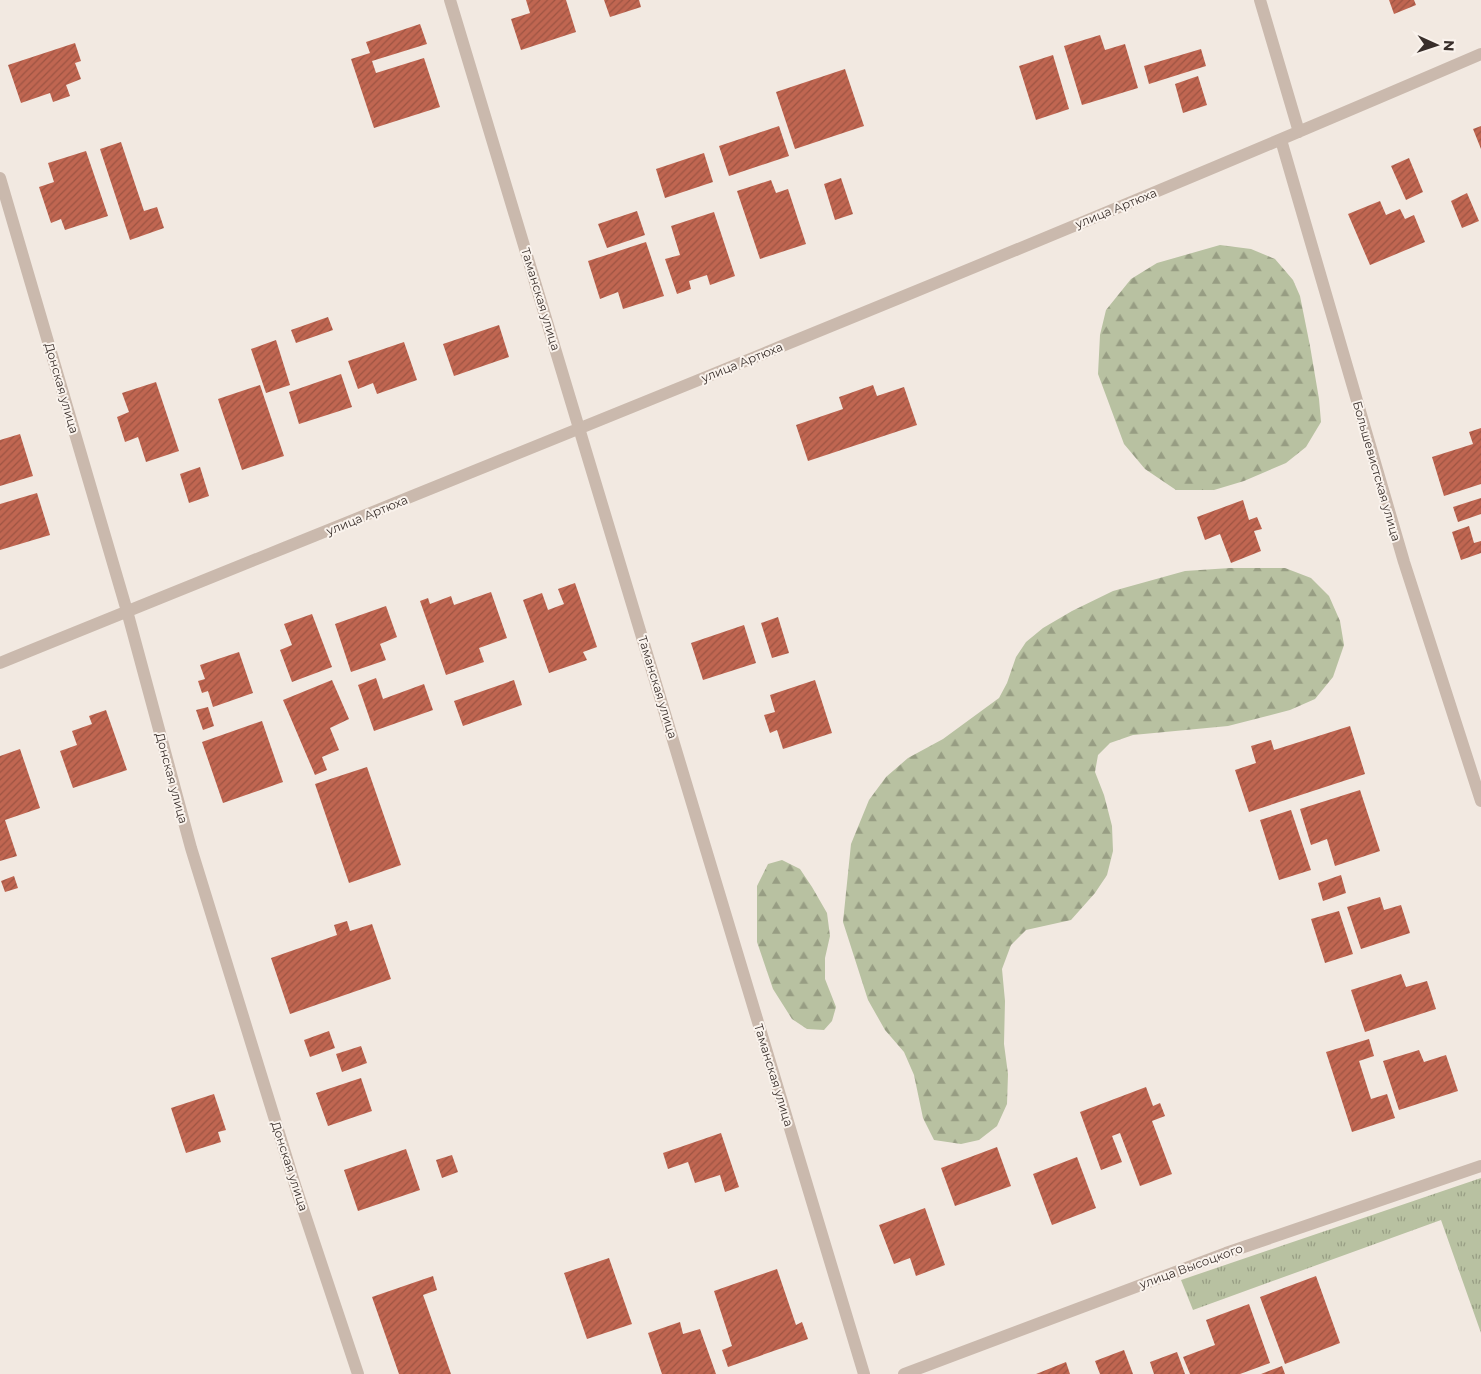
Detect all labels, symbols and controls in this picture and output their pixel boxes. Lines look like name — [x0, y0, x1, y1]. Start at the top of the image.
north arrow — [1411, 20, 1461, 70]
text: N — [1440, 40, 1458, 52]
street label: улица Артюха — [1072, 185, 1159, 232]
street label: Таманская улица — [518, 246, 564, 352]
street label: улица Артюха — [698, 339, 785, 386]
street label: Донская улица — [42, 341, 82, 435]
street label: Большевистская улица — [1350, 399, 1404, 543]
street label: улица Артюха — [323, 492, 410, 539]
street label: Таманская улица — [635, 634, 681, 740]
street label: Донская улица — [153, 731, 191, 825]
street label: Таманская улица — [751, 1022, 797, 1128]
street label: Донская улица — [268, 1119, 312, 1213]
street label: улица Высоцкого — [1136, 1240, 1245, 1292]

